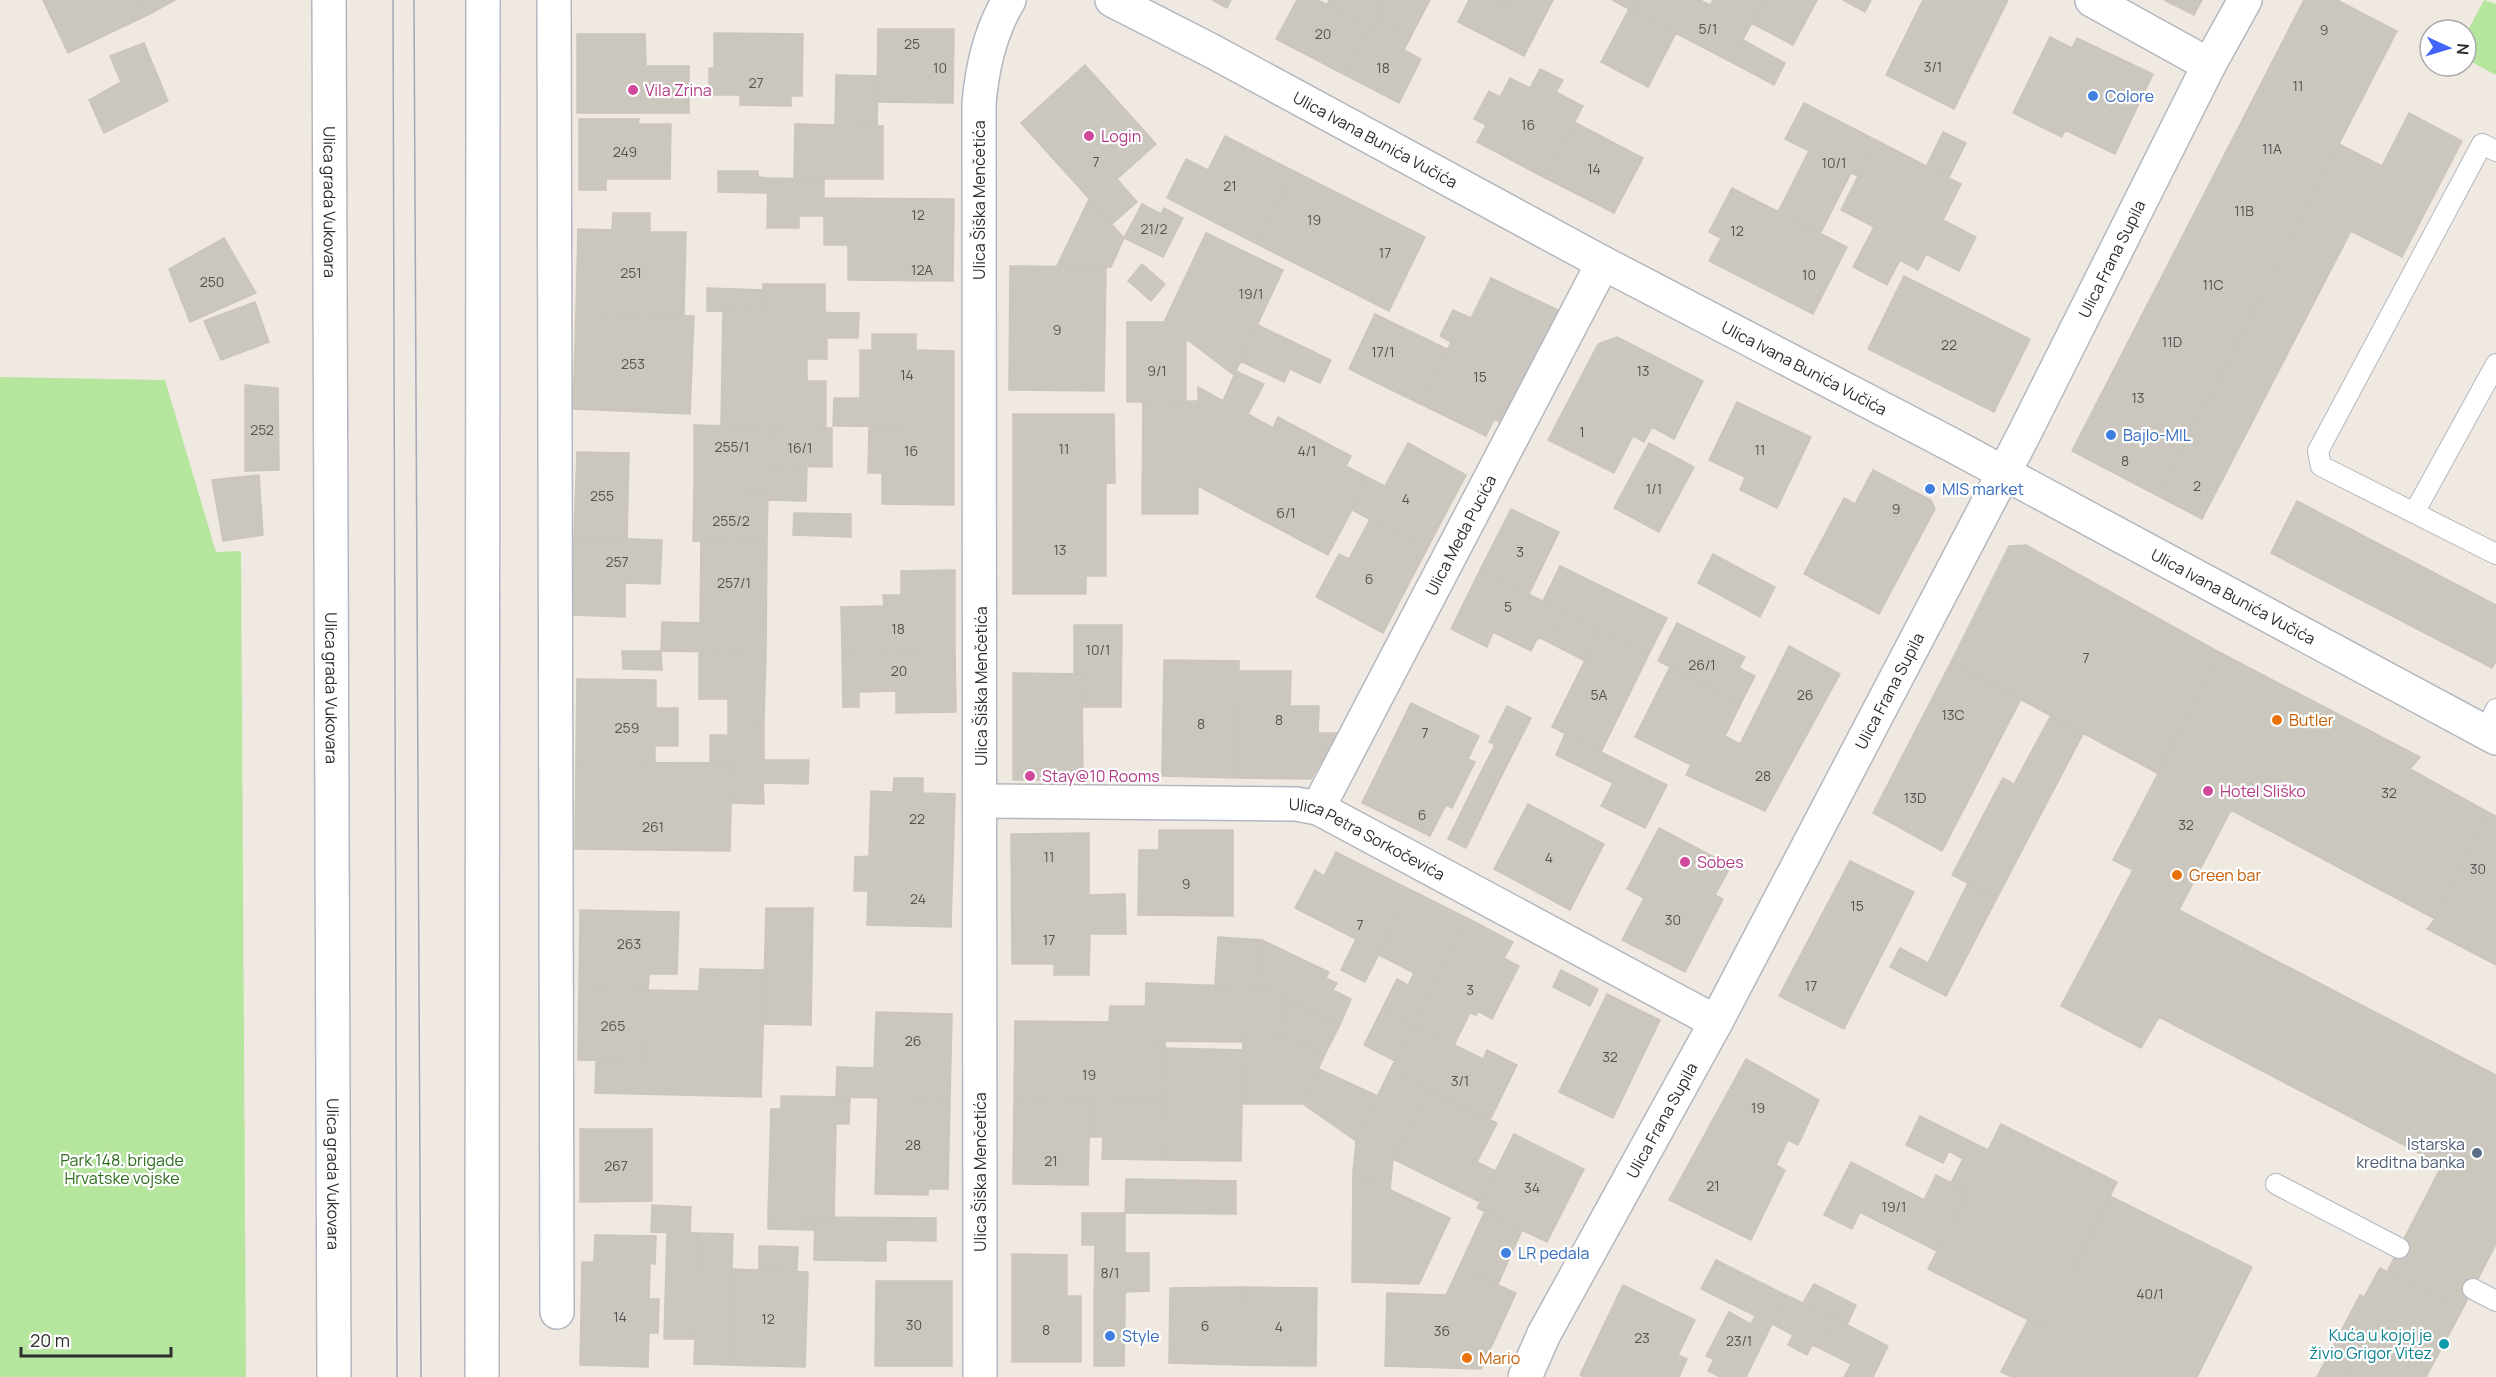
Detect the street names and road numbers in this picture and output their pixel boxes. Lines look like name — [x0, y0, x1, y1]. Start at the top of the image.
street label: Ulica Ivana Bunića Vučića — [1289, 86, 1461, 193]
street label: Ulica Šiška Menčetića — [968, 120, 990, 280]
street label: Ulica grada Vukovara — [318, 126, 341, 278]
street label: Ulica Frana Supila — [2073, 196, 2151, 321]
street label: Ulica Ivana Bunića Vučića — [1718, 316, 1891, 420]
street label: Ulica Meda Pucića — [1420, 471, 1501, 599]
street label: Ulica Ivana Bunića Vučića — [2147, 543, 2319, 650]
street label: Ulica Šiška Menčetića — [970, 606, 992, 766]
street label: Ulica grada Vukovara — [320, 612, 343, 764]
street label: Ulica Frana Supila — [1850, 629, 1929, 753]
street label: Ulica Petra Sorkočevića — [1289, 793, 1449, 885]
street label: Ulica Frana Supila — [1621, 1059, 1703, 1182]
street label: Ulica Šiška Menčetića — [969, 1092, 991, 1252]
street label: Ulica grada Vukovara — [322, 1098, 345, 1250]

